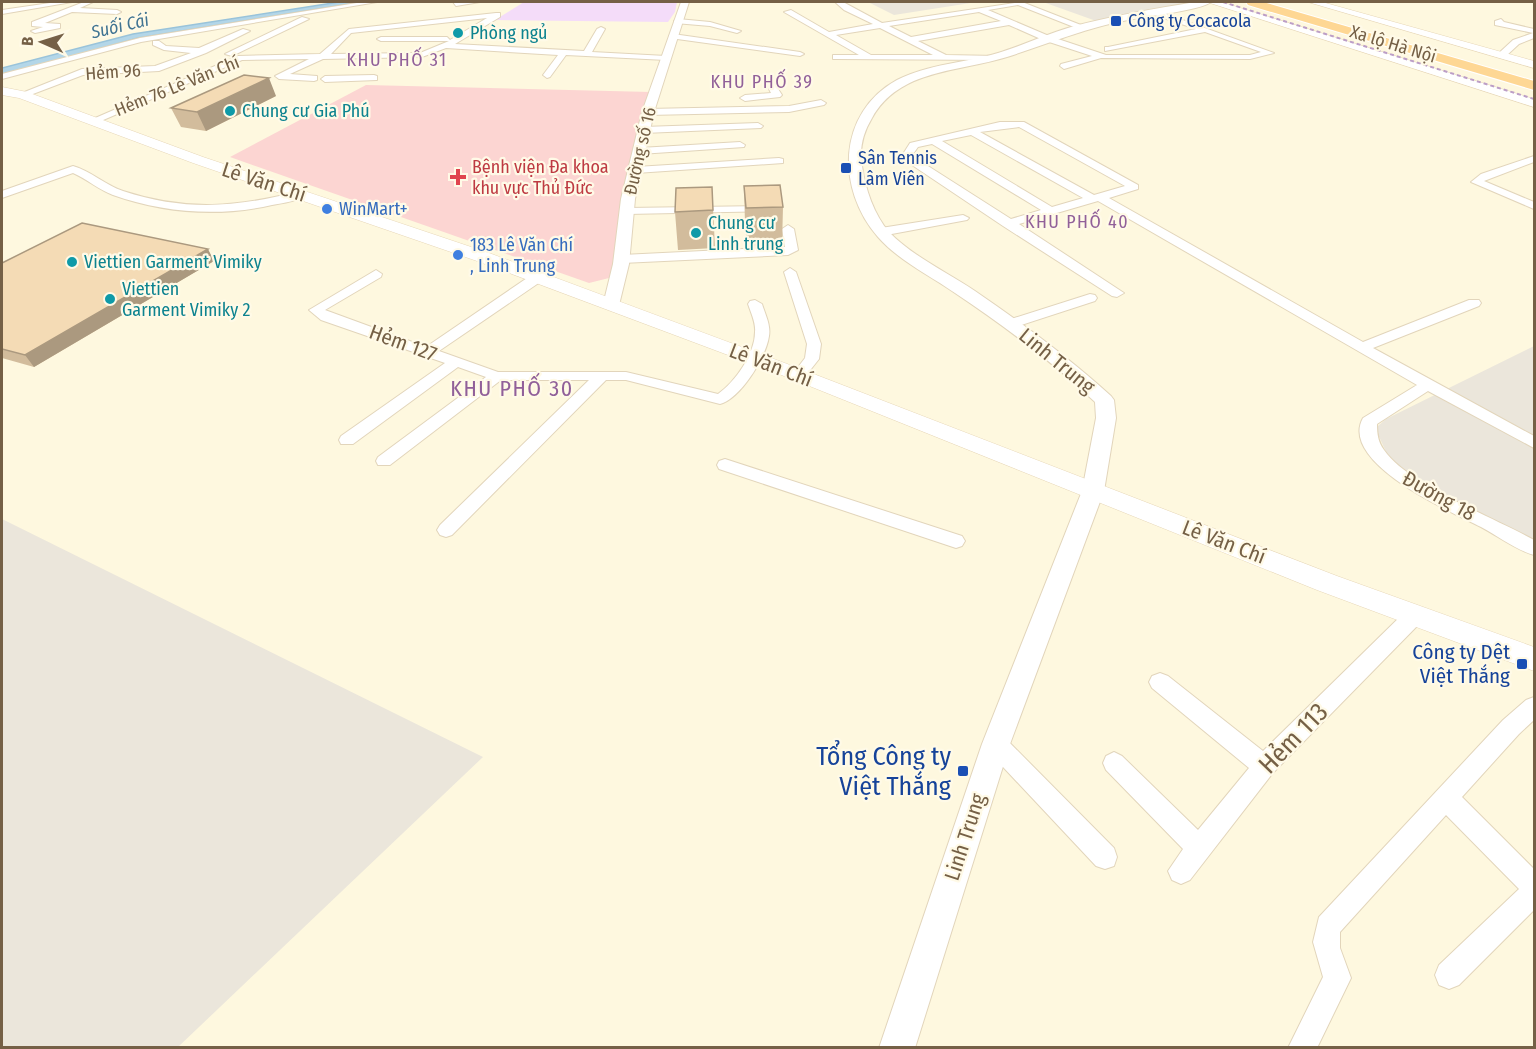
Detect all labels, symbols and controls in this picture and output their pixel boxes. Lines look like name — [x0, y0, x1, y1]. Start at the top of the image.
water label: Suối Cái — [88, 9, 152, 44]
place label: Công ty Cocacola — [1128, 10, 1252, 32]
north arrow — [12, 12, 72, 72]
marker: Công ty Cocacola — [1109, 14, 1123, 28]
street label: Xa lộ Hà Nội — [1347, 20, 1439, 68]
place label: Phòng ngủ — [470, 22, 547, 44]
marker: Phòng ngủ — [451, 26, 465, 40]
text: B — [18, 36, 37, 46]
district label: KHU PHỐ 31 — [347, 46, 447, 71]
street label: Hẻm 76 Lê Văn Chí — [111, 51, 243, 121]
street label: Hẻm 96 — [85, 59, 142, 85]
district label: KHU PHỐ 39 — [711, 68, 813, 93]
place label: Chung cư Gia Phú — [242, 100, 370, 122]
marker: Chung cư Gia Phú — [223, 104, 237, 118]
street label: Đường số 16 — [619, 105, 661, 197]
place label: Sân Tennis Lâm Viên — [858, 147, 937, 190]
street label: Lê Văn Chí — [219, 156, 309, 208]
place label: Bệnh viện Đa khoa khu vực Thủ Đức — [472, 156, 609, 199]
marker: Sân Tennis Lâm Viên — [839, 161, 853, 175]
marker: Bệnh viện Đa khoa khu vực Thủ Đức — [449, 168, 467, 186]
place label: WinMart+ — [339, 198, 408, 220]
marker: WinMart+ — [320, 202, 334, 216]
district label: KHU PHỐ 40 — [1025, 208, 1129, 233]
place label: Chung cư Linh trung — [708, 212, 784, 255]
marker: Chung cư Linh trung — [689, 226, 703, 240]
place label: 183 Lê Văn Chí , Linh Trung — [470, 234, 573, 277]
marker: 183 Lê Văn Chí , Linh Trung — [451, 248, 465, 262]
place label: Viettien Garment Vimiky — [84, 251, 262, 273]
marker: Viettien Garment Vimiky — [65, 255, 79, 269]
place label: Viettien Garment Vimiky 2 — [122, 278, 250, 321]
marker: Viettien Garment Vimiky 2 — [103, 292, 117, 306]
street label: Hẻm 127 — [366, 319, 440, 367]
street label: Linh Trung — [1014, 323, 1100, 400]
street label: Lê Văn Chí — [726, 337, 816, 393]
district label: KHU PHỐ 30 — [450, 372, 574, 402]
street label: Đường 18 — [1398, 465, 1480, 527]
street label: Lê Văn Chí — [1179, 514, 1269, 570]
place label: Công ty Dệt Việt Thắng — [1412, 639, 1510, 689]
marker: Công ty Dệt Việt Thắng — [1515, 657, 1529, 671]
street label: Hẻm 113 — [1252, 697, 1335, 780]
place label: Tổng Công ty Việt Thắng — [816, 739, 952, 802]
marker: Tổng Công ty Việt Thắng — [956, 764, 970, 778]
street label: Linh Trung — [939, 790, 991, 884]

